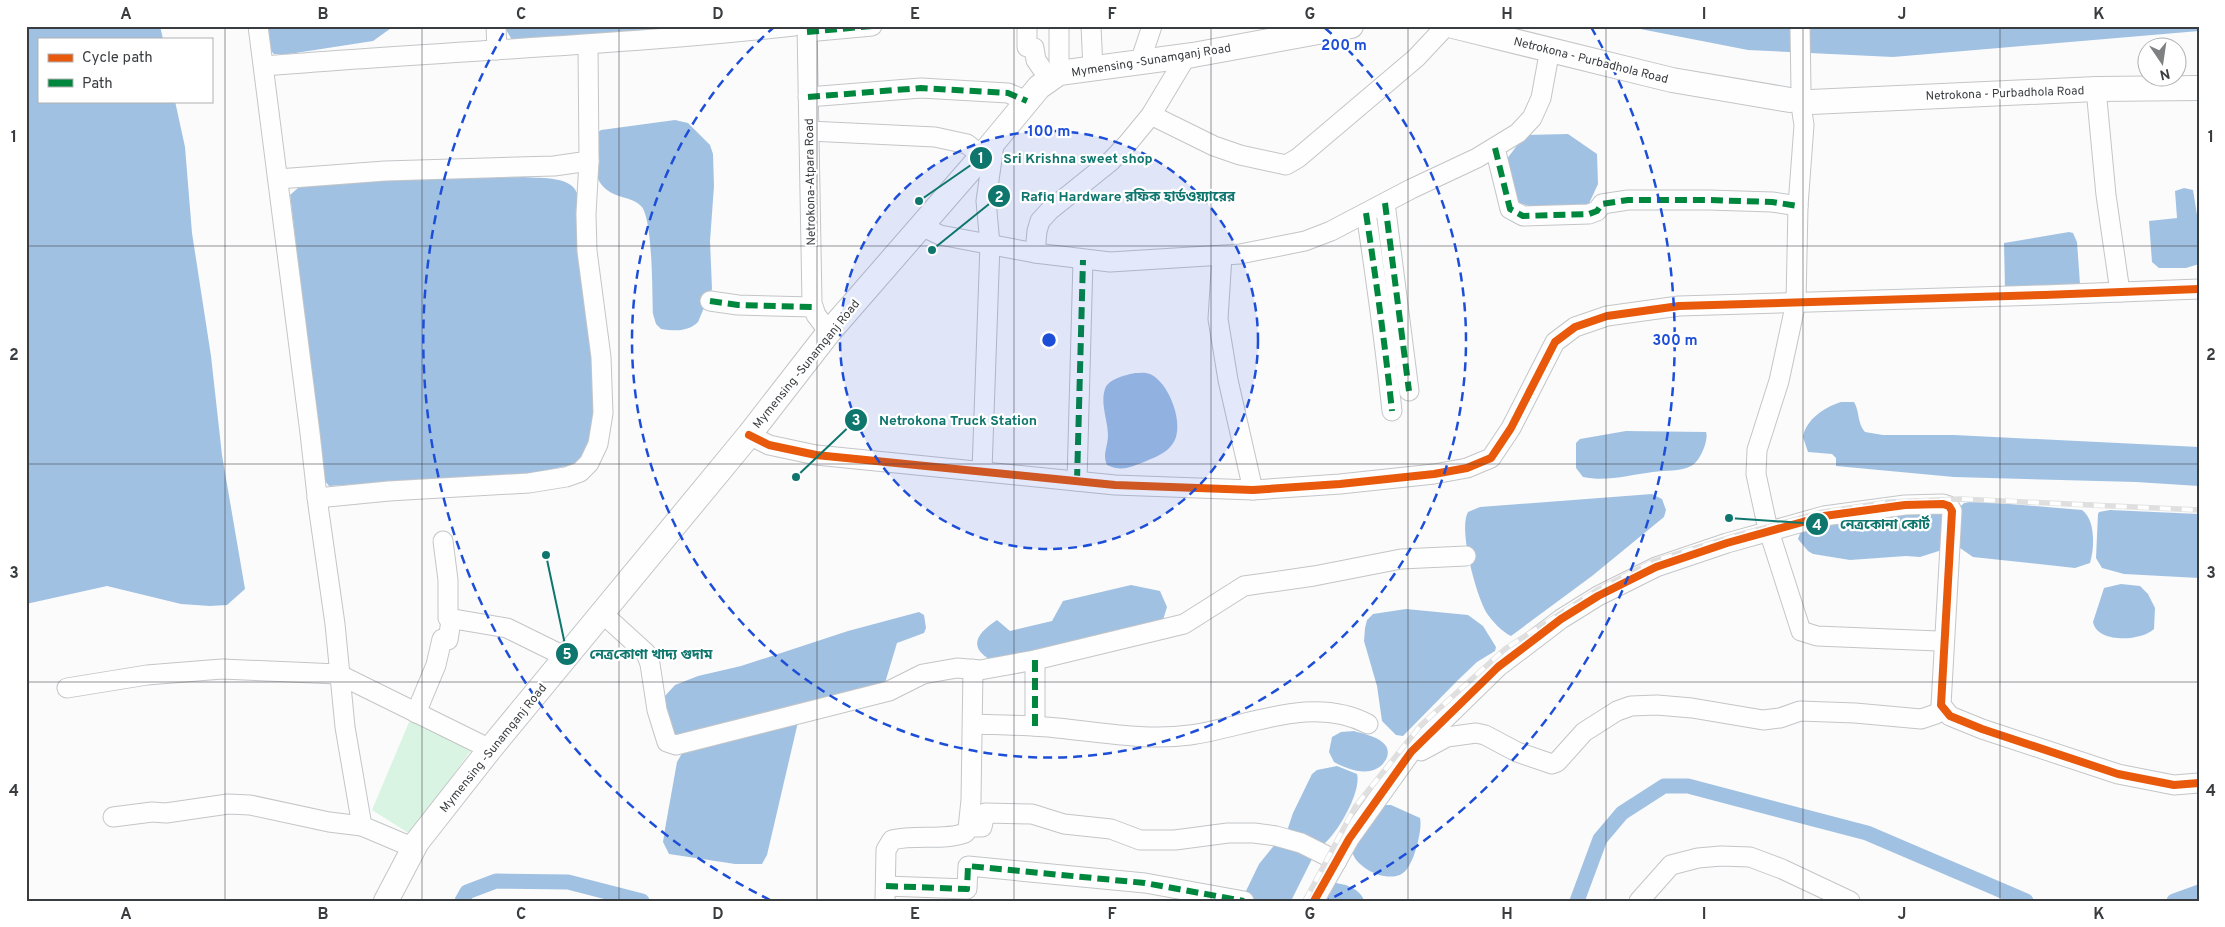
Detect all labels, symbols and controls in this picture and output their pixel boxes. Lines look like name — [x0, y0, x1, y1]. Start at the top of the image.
text: A — [120, 5, 132, 25]
text: B — [317, 5, 329, 25]
text: C — [516, 5, 526, 25]
text: D — [712, 5, 724, 25]
text: E — [910, 5, 920, 25]
text: F — [1107, 5, 1117, 25]
text: G — [1305, 5, 1315, 25]
text: H — [1501, 5, 1513, 25]
text: I — [1702, 5, 1706, 25]
text: J — [1898, 5, 1906, 25]
text: K — [2093, 5, 2105, 25]
street label: Netrokona - Purbadhola Road — [1512, 34, 1670, 88]
text: 200 m — [1321, 37, 1367, 56]
legend — [38, 38, 212, 102]
north arrow — [2138, 38, 2188, 88]
street label: Mymensing -Sunamganj Road — [1070, 40, 1232, 82]
text: Cycle path — [82, 49, 153, 68]
text: N — [2158, 64, 2171, 83]
text: Path — [82, 75, 113, 94]
street label: Netrokona - Purbadhola Road — [1925, 83, 2085, 105]
street label: Netrokona-Atpara Road — [802, 118, 820, 246]
text: 100 m — [1028, 123, 1070, 142]
text: 1 — [11, 128, 17, 148]
text: 1 — [2208, 128, 2214, 148]
callout: Sri Krishna sweet shop — [968, 144, 1163, 173]
text: 1 — [978, 150, 984, 169]
text: Sri Krishna sweet shop — [1003, 151, 1153, 168]
callout: Rafiq Hardware রফিক হার্ডওয়্যারের — [986, 182, 1246, 211]
text: Rafiq Hardware রফিক হার্ডওয়্যারের — [1021, 187, 1236, 206]
text: 2 — [994, 189, 1004, 208]
street label: Mymensing -Sunamganj Road — [750, 297, 864, 432]
centre of rings — [1040, 331, 1058, 349]
text: 300 m — [1652, 332, 1698, 351]
text: 2 — [9, 346, 19, 366]
text: 2 — [2206, 346, 2216, 366]
callout: Netrokona Truck Station — [844, 405, 1047, 434]
text: 3 — [852, 412, 861, 431]
text: Netrokona Truck Station — [879, 413, 1037, 430]
callout: নেত্রকোনা কোর্ট — [1805, 510, 1939, 539]
text: নেত্রকোনা কোর্ট — [1840, 514, 1930, 534]
text: 4 — [1812, 517, 1822, 536]
text: 3 — [9, 564, 19, 584]
text: 3 — [2206, 564, 2216, 584]
callout: ‌নেত্র‌কোণা খাদ্য গুদাম — [554, 639, 722, 668]
text: 5 — [562, 646, 572, 665]
text: ‌নেত্র‌কোণা খাদ্য গুদাম — [590, 647, 713, 664]
street label: Mymensing -Sunamganj Road — [437, 681, 551, 816]
text: 4 — [9, 782, 19, 802]
text: 4 — [2206, 782, 2216, 802]
text: A — [120, 905, 132, 925]
text: B — [317, 905, 329, 925]
text: C — [516, 905, 526, 925]
text: D — [712, 905, 724, 925]
text: E — [910, 905, 920, 925]
text: F — [1107, 905, 1117, 925]
text: G — [1305, 905, 1315, 925]
text: H — [1501, 905, 1513, 925]
text: I — [1702, 905, 1706, 925]
text: J — [1898, 905, 1906, 925]
text: K — [2093, 905, 2105, 925]

